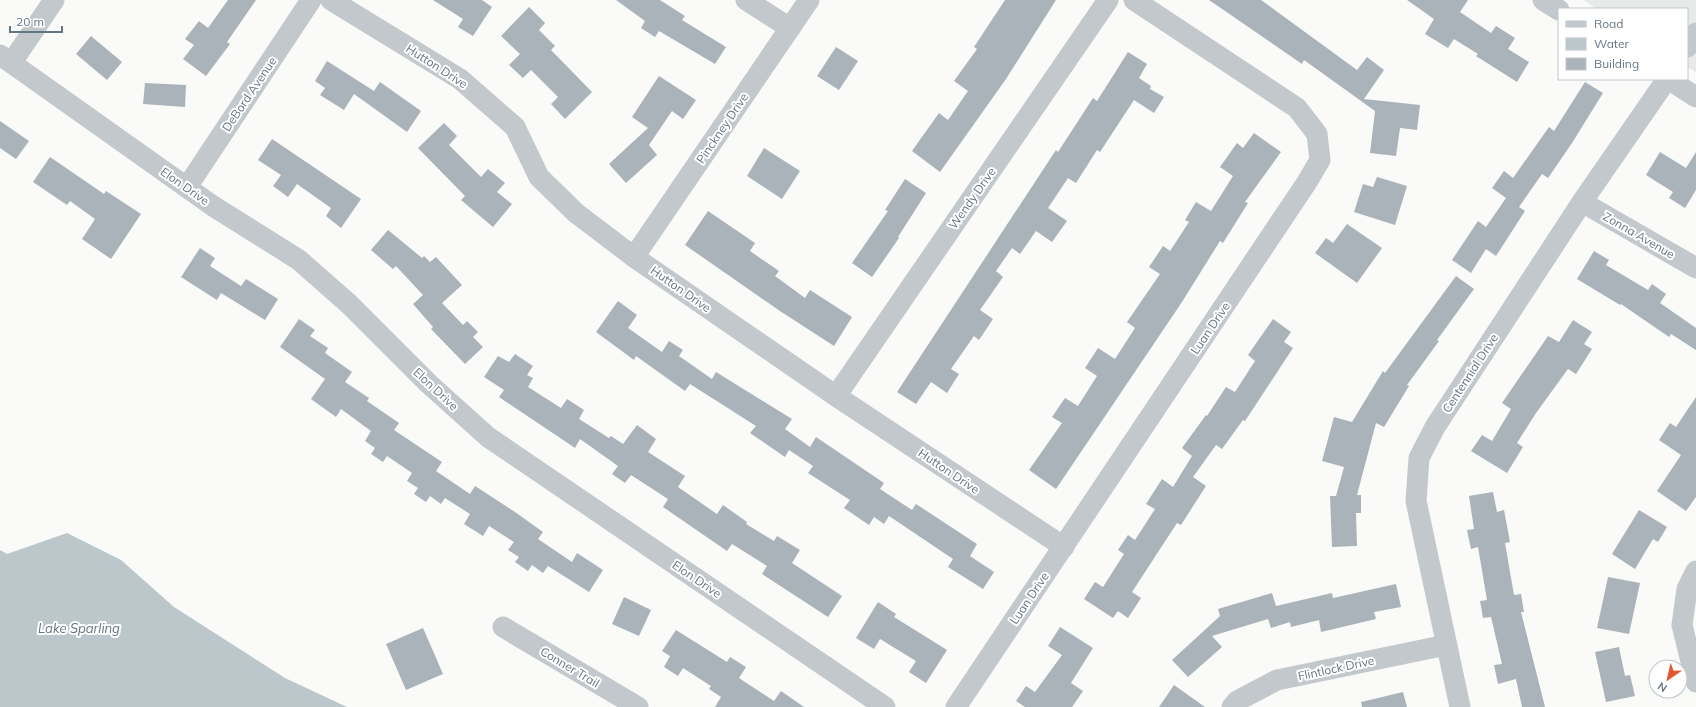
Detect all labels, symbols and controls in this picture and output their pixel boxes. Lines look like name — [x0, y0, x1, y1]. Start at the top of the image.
scale bar — [10, 8, 62, 34]
legend — [1558, 8, 1688, 80]
text: 20 m — [16, 14, 44, 29]
text: Road — [1594, 16, 1623, 31]
text: Water — [1594, 36, 1630, 51]
street label: Hutton Drive — [403, 41, 471, 91]
street label: DeBord Avenue — [218, 54, 280, 134]
text: Building — [1594, 56, 1639, 71]
street label: Pinckney Drive — [693, 90, 751, 166]
street label: Elon Drive — [158, 164, 212, 208]
street label: Wendy Drive — [945, 164, 999, 232]
street label: Zonna Avenue — [1601, 208, 1677, 262]
street label: Hutton Drive — [648, 263, 714, 315]
street label: Luan Drive — [1187, 299, 1233, 357]
street label: Centennial Drive — [1439, 331, 1501, 415]
street label: Elon Drive — [410, 364, 462, 414]
street label: Hutton Drive — [916, 445, 982, 497]
street label: Elon Drive — [670, 557, 724, 601]
street label: Luan Drive — [1006, 569, 1052, 627]
water label: Lake Sparling — [38, 620, 120, 636]
street label: Conner Trail — [538, 644, 602, 690]
street label: Flintlock Drive — [1296, 653, 1376, 683]
north arrow — [1648, 659, 1688, 699]
text: N — [1655, 679, 1670, 695]

